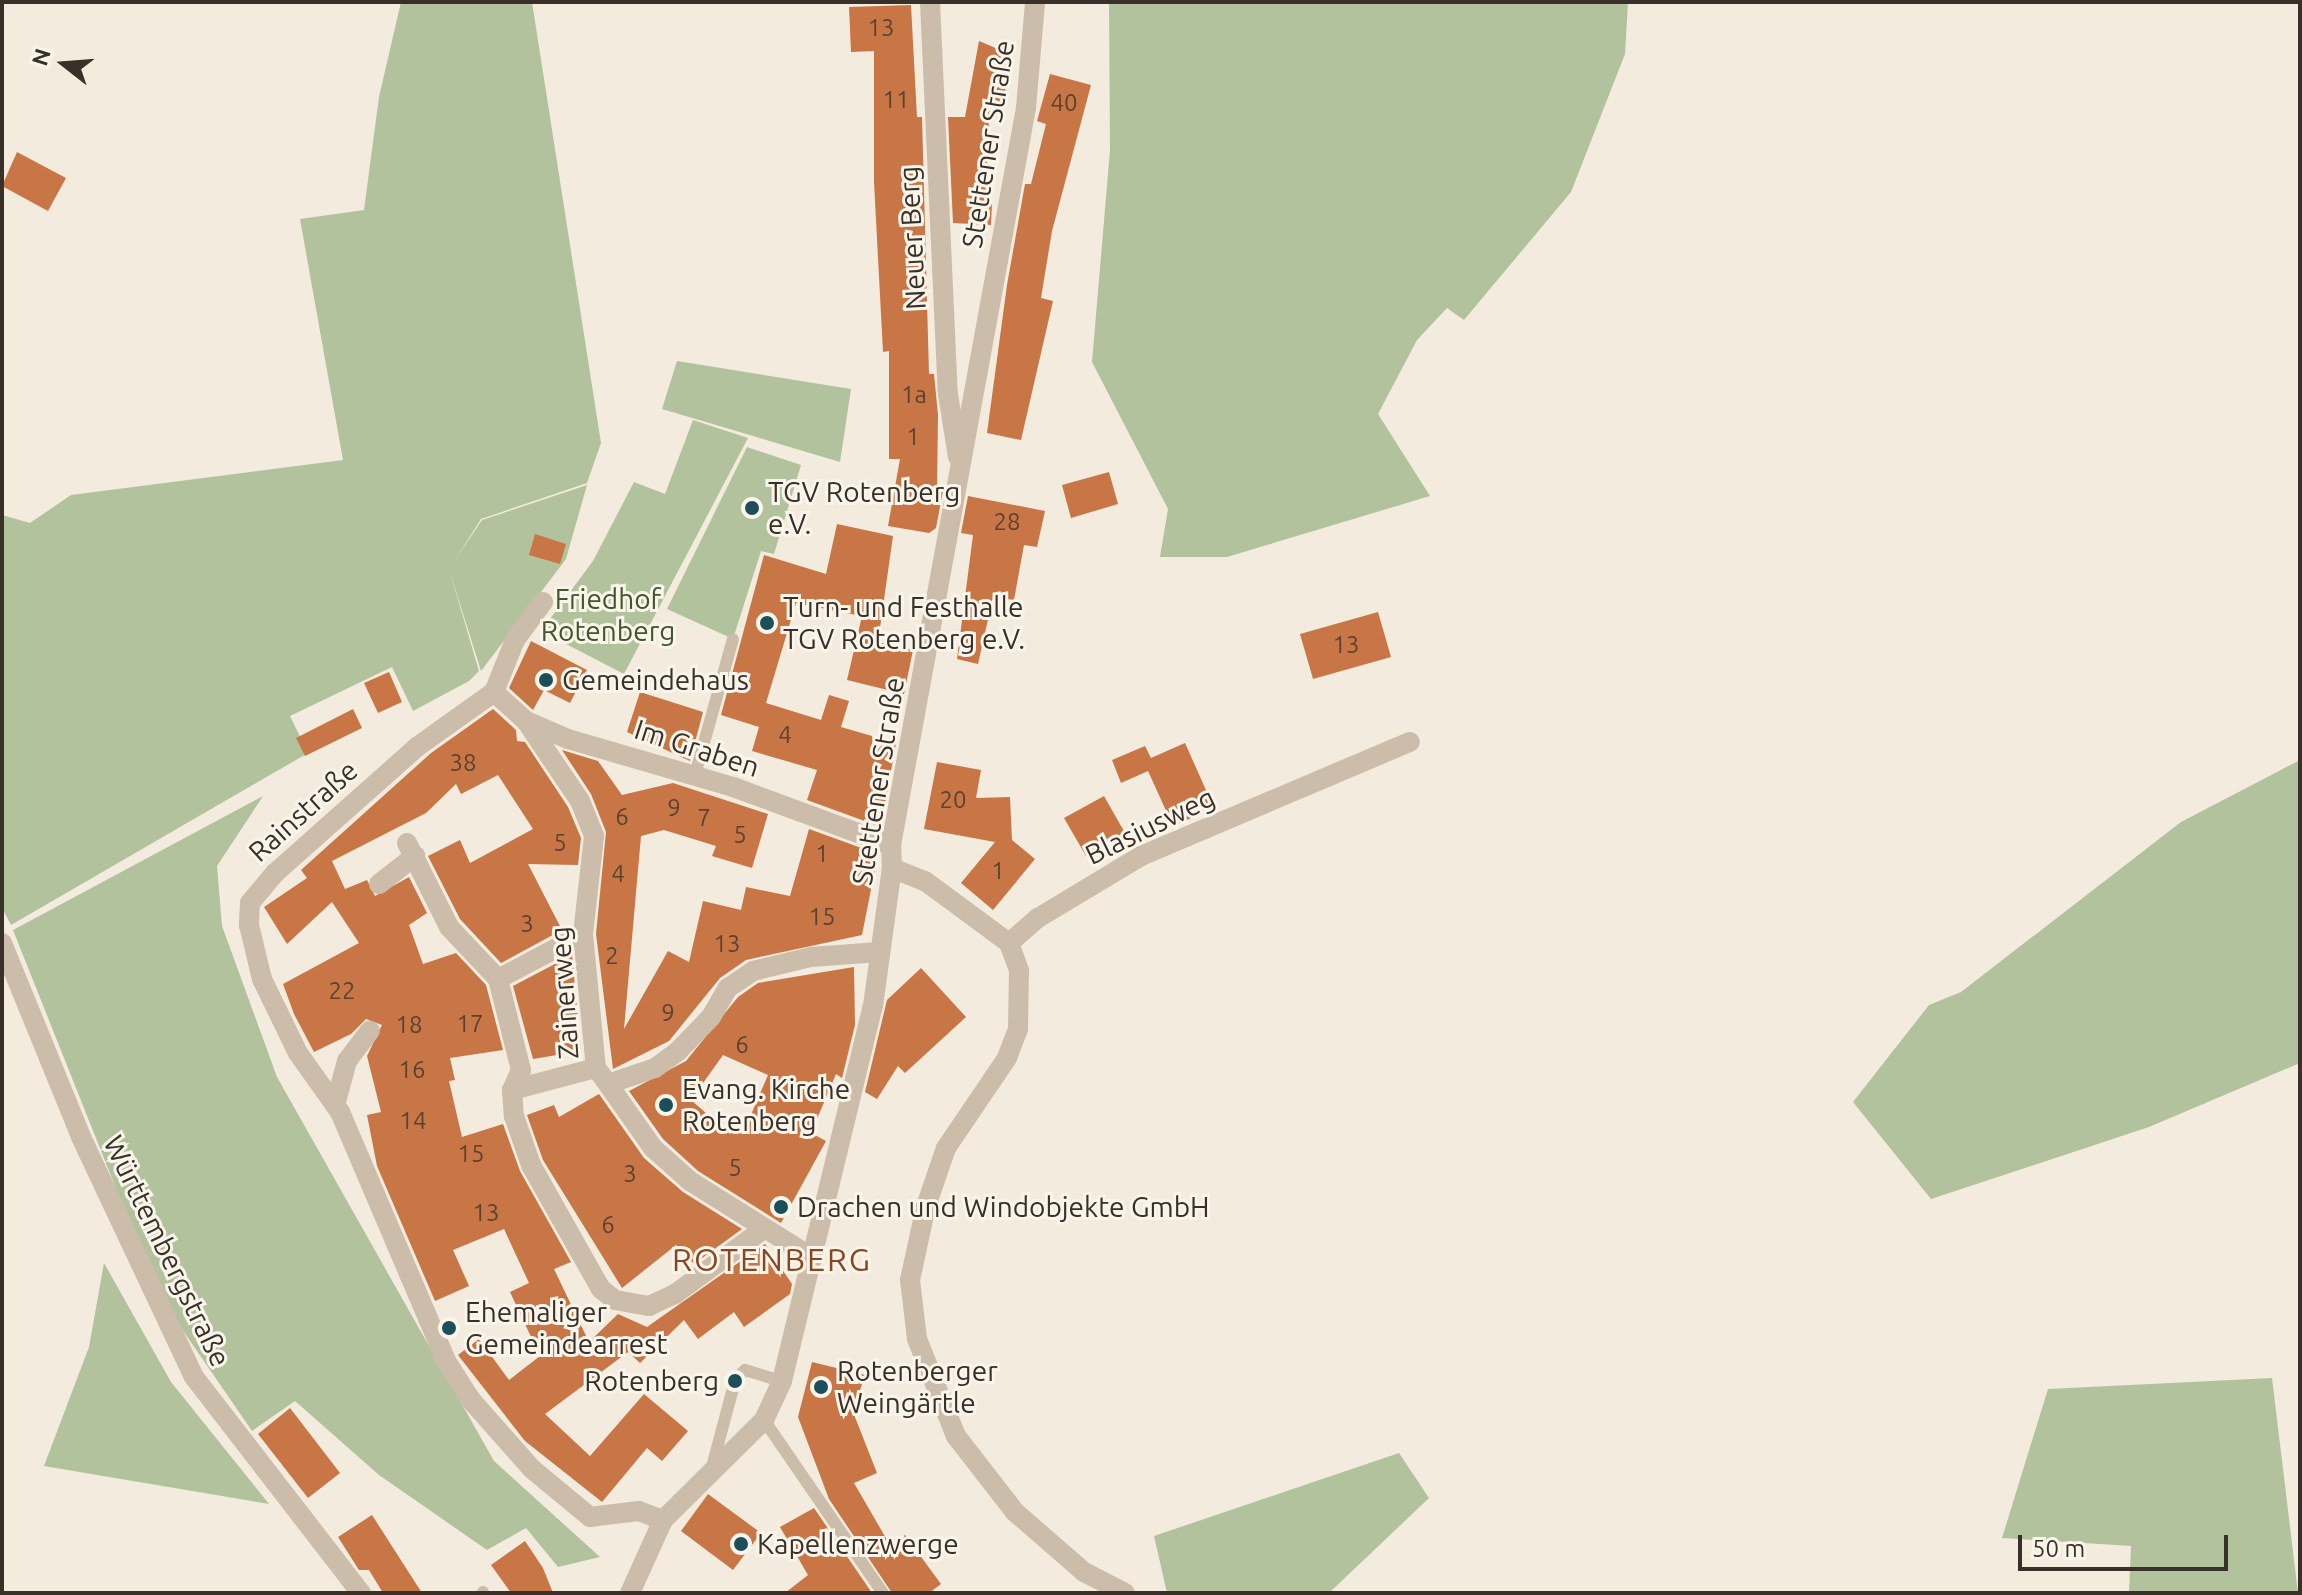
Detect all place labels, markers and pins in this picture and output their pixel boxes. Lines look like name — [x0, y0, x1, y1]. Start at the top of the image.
place label: TGV Rotenberg e.V. — [768, 475, 960, 541]
marker: TGV Rotenberg e.V. — [743, 499, 761, 517]
place label: Turn- und Festhalle TGV Rotenberg e.V. — [783, 590, 1025, 656]
marker: Turn- und Festhalle TGV Rotenberg e.V. — [758, 614, 776, 632]
place label: Gemeindehaus — [562, 663, 749, 697]
marker: Gemeindehaus — [537, 671, 555, 689]
place label: Evang. Kirche Rotenberg — [682, 1072, 850, 1138]
marker: Evang. Kirche Rotenberg — [657, 1096, 675, 1114]
place label: Drachen und Windobjekte GmbH — [797, 1190, 1210, 1224]
marker: Drachen und Windobjekte GmbH — [772, 1198, 790, 1216]
place label: Ehemaliger Gemeindearrest — [465, 1295, 667, 1361]
marker: Ehemaliger Gemeindearrest — [440, 1319, 458, 1337]
place label: Rotenberger Weingärtle — [837, 1354, 998, 1420]
place label: Rotenberg — [584, 1364, 719, 1398]
marker: Rotenberg — [726, 1372, 744, 1390]
marker: Rotenberger Weingärtle — [812, 1378, 830, 1396]
place label: Kapellenzwerge — [757, 1527, 959, 1561]
marker: Kapellenzwerge — [732, 1535, 750, 1553]

